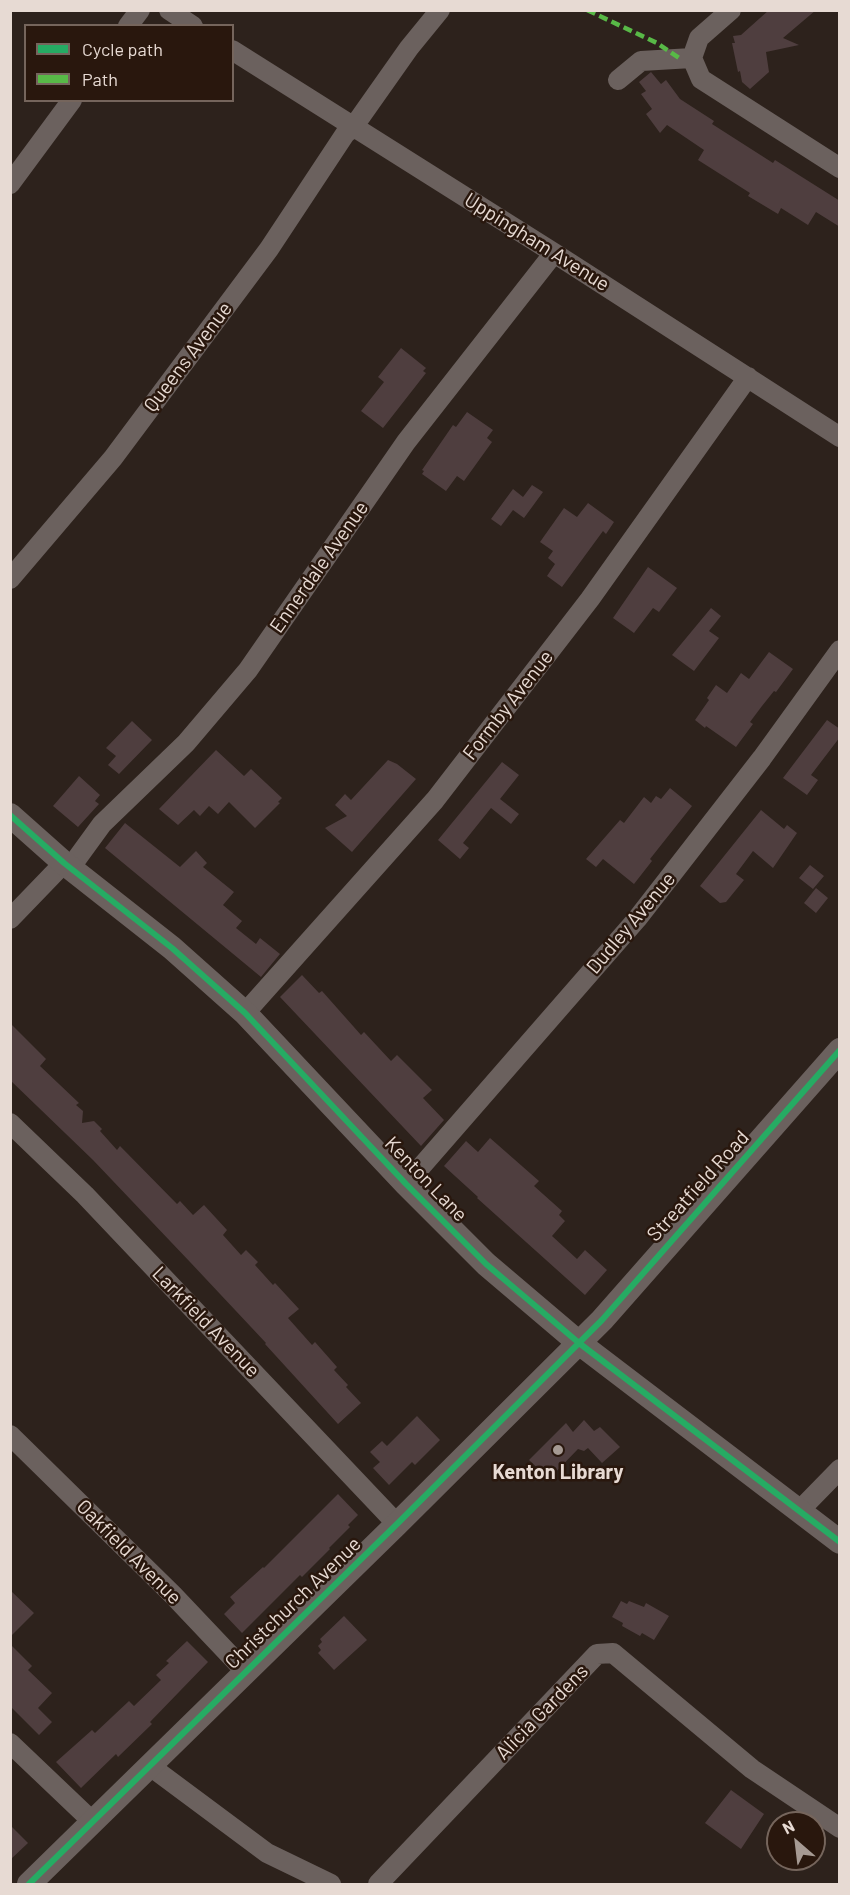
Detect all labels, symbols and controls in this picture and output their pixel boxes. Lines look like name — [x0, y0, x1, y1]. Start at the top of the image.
legend — [24, 24, 234, 102]
text: Cycle path — [82, 38, 163, 60]
text: Path — [82, 68, 118, 90]
street label: Uppingham Avenue — [460, 188, 614, 296]
street label: Queens Avenue — [139, 297, 237, 417]
street label: Ennerdale Avenue — [265, 497, 373, 637]
street label: Formby Avenue — [458, 645, 558, 765]
street label: Dudley Avenue — [581, 867, 681, 979]
street label: Streatfield Road — [642, 1126, 754, 1246]
street label: Kenton Lane — [380, 1131, 472, 1227]
street label: Larkfield Avenue — [147, 1262, 265, 1382]
marker: Kenton Library — [551, 1443, 565, 1457]
place label: Kenton Library — [492, 1460, 624, 1484]
street label: Oakfield Avenue — [72, 1495, 186, 1609]
street label: Christchurch Avenue — [220, 1532, 366, 1674]
street label: Alicia Gardens — [491, 1659, 593, 1765]
north arrow — [766, 1811, 826, 1871]
text: N — [779, 1816, 797, 1837]

